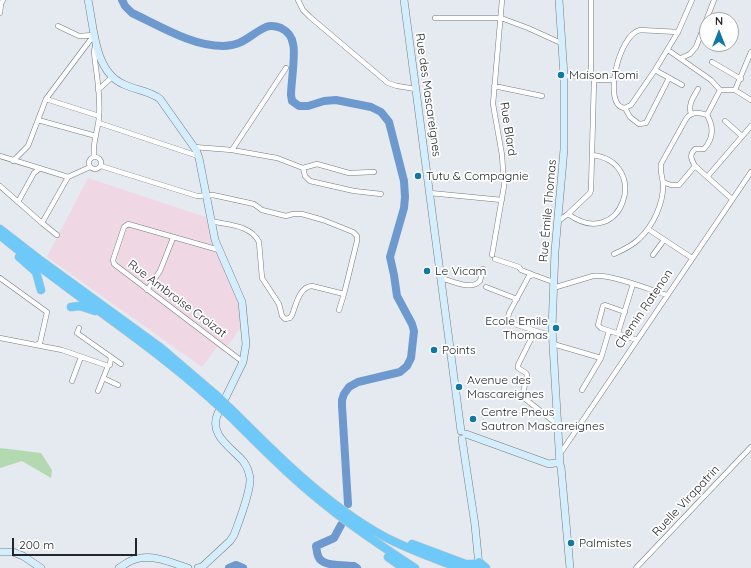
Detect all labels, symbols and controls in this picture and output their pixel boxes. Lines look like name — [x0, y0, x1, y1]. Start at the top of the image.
north arrow — [699, 12, 739, 52]
text: N — [715, 14, 723, 28]
street label: Rue des Mascareignes — [412, 32, 444, 158]
place label: Maison Tomi — [569, 68, 638, 82]
marker: Maison Tomi — [556, 70, 566, 80]
street label: Rue Blard — [497, 101, 519, 157]
street label: Rue Émile Thomas — [536, 159, 560, 263]
place label: Tutu & Compagnie — [426, 169, 529, 183]
marker: Tutu & Compagnie — [413, 171, 423, 181]
street label: Rue Ambroise Croizat — [125, 257, 229, 341]
place label: Le Vicam — [435, 264, 486, 278]
marker: Le Vicam — [422, 266, 432, 276]
street label: Chemin Ratenon — [612, 267, 676, 351]
place label: Ecole Emile Thomas — [485, 314, 548, 342]
marker: Ecole Emile Thomas — [551, 323, 561, 333]
place label: Points — [442, 343, 476, 357]
marker: Points — [429, 345, 439, 355]
place label: Avenue des Mascareignes — [467, 373, 544, 401]
marker: Avenue des Mascareignes — [454, 382, 464, 392]
place label: Centre Pneus Sautron Mascareignes — [481, 405, 604, 433]
marker: Centre Pneus Sautron Mascareignes — [468, 414, 478, 424]
street label: Ruelle Virapatrin — [649, 462, 723, 540]
scale bar — [14, 530, 139, 556]
place label: Palmistes — [579, 536, 632, 550]
text: 200 m — [19, 537, 54, 552]
marker: Palmistes — [566, 538, 576, 548]

